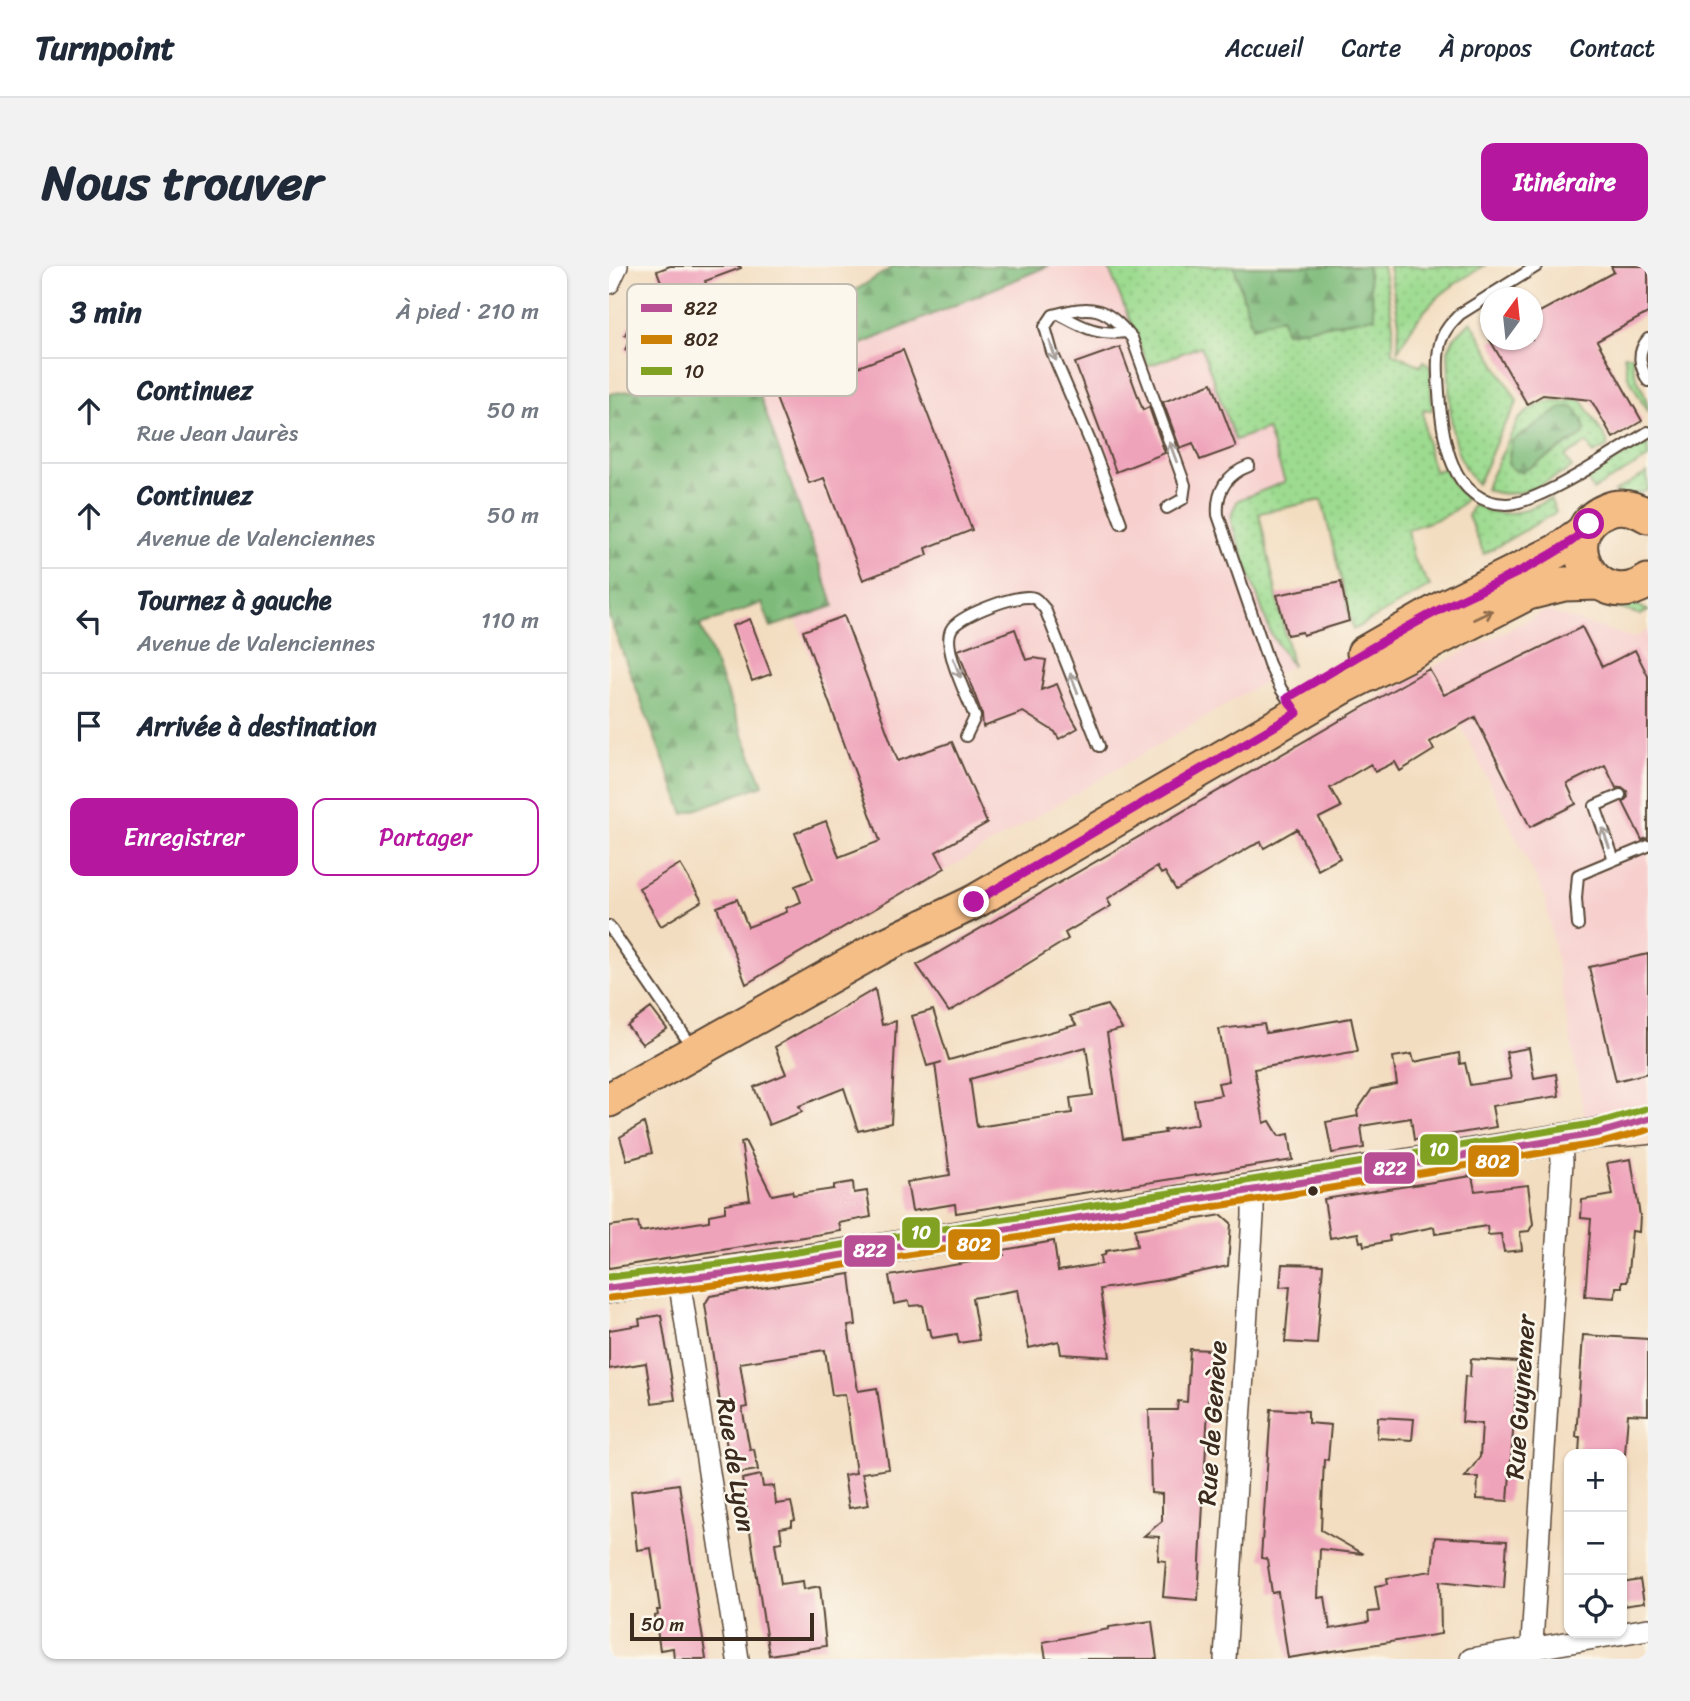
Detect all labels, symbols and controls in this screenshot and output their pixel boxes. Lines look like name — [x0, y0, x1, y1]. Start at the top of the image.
text: Turnpoint — [35, 19, 175, 77]
text: Accueil — [1225, 27, 1304, 69]
text: Carte — [1342, 27, 1401, 69]
text: À propos — [1439, 27, 1532, 69]
text: Contact — [1570, 27, 1655, 69]
text: Nous trouver — [42, 139, 322, 226]
button: Itinéraire — [1481, 143, 1648, 221]
legend — [627, 284, 857, 396]
text: 3 min — [70, 285, 142, 339]
north arrow — [1480, 287, 1543, 350]
text: À pied · 210 m — [396, 291, 539, 332]
text: 822 — [684, 292, 717, 325]
text: 802 — [684, 323, 718, 356]
one-way arrow — [1047, 340, 1060, 362]
text: 10 — [684, 355, 704, 388]
text: Continuez — [137, 367, 253, 413]
text: 50 m — [487, 390, 539, 431]
icon: ahead — [70, 392, 108, 430]
text: Rue Jean Jaurès — [137, 413, 298, 454]
one-way arrow — [1166, 442, 1178, 464]
text: Continuez — [137, 472, 253, 518]
text: 50 m — [487, 495, 539, 536]
icon: ahead — [70, 497, 108, 535]
route start — [1573, 508, 1604, 539]
text: Avenue de Valenciennes — [137, 518, 375, 559]
text: Tournez à gauche — [137, 577, 332, 623]
text: 110 m — [481, 600, 539, 641]
icon: left — [70, 602, 108, 640]
one-way arrow — [1472, 608, 1493, 622]
text: Avenue de Valenciennes — [137, 623, 375, 664]
one-way arrow — [952, 657, 964, 679]
one-way arrow — [1067, 672, 1080, 694]
text: Arrivée à destination — [137, 703, 377, 749]
icon: arrive — [70, 707, 108, 745]
button: Enregistrer — [70, 798, 298, 876]
button: Partager — [312, 798, 539, 876]
one-way arrow — [1599, 827, 1611, 849]
route end — [958, 886, 989, 917]
line badge: 10 — [1419, 1133, 1459, 1166]
text: 10 — [1429, 1133, 1449, 1166]
line badge: 802 — [1467, 1144, 1520, 1178]
text: 802 — [1475, 1145, 1510, 1178]
line badge: 822 — [1363, 1151, 1416, 1185]
text: 822 — [1372, 1152, 1407, 1185]
unlabelled marker — [1306, 1184, 1320, 1198]
line badge: 10 — [901, 1216, 941, 1249]
text: 10 — [911, 1216, 931, 1249]
line badge: 802 — [947, 1228, 1001, 1261]
text: 802 — [956, 1228, 991, 1261]
line badge: 822 — [843, 1234, 896, 1268]
text: 822 — [852, 1234, 887, 1267]
street label: Rue Guynemer — [1491, 1312, 1549, 1481]
street label: Rue de Genève — [1183, 1339, 1241, 1507]
street label: Rue de Lyon — [703, 1394, 769, 1536]
map controls — [1564, 1449, 1627, 1638]
button: + — [1564, 1449, 1627, 1512]
button: − — [1564, 1512, 1627, 1575]
button: locate — [1564, 1575, 1627, 1638]
text: 50 m — [641, 1608, 684, 1641]
scale bar — [630, 1610, 814, 1642]

